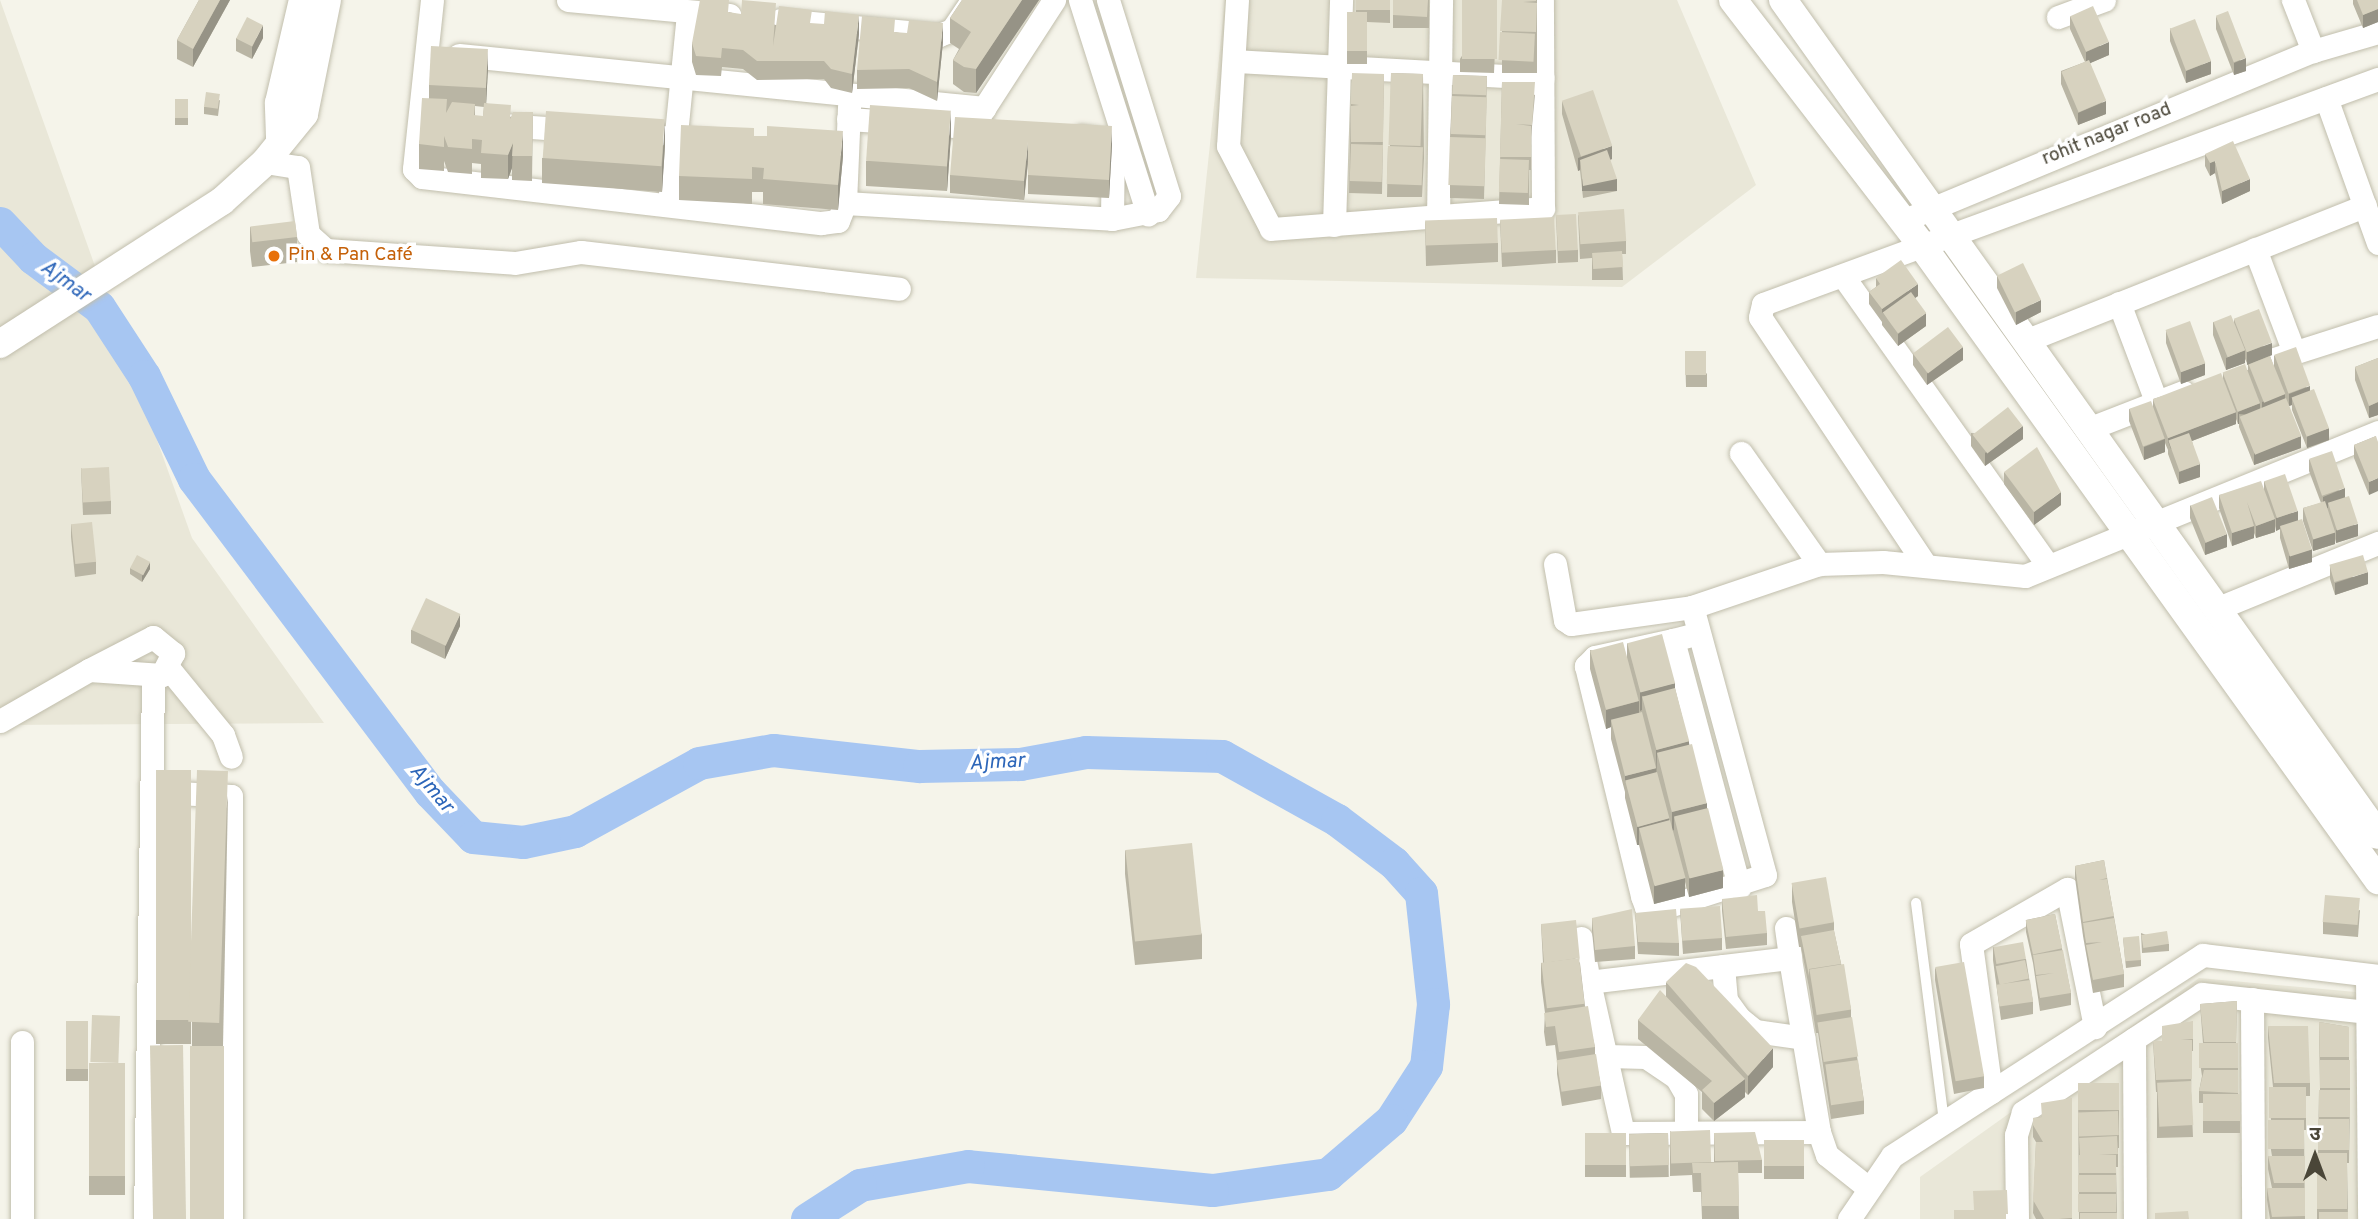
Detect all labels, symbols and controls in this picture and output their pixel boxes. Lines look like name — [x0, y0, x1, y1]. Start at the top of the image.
street label: rohit nagar road — [2039, 99, 2175, 171]
place label: Pin & Pan Café — [288, 245, 413, 267]
marker: Pin & Pan Café — [266, 248, 282, 264]
water label: Ajmar — [35, 255, 95, 309]
water label: Ajmar — [968, 749, 1026, 777]
water label: Ajmar — [403, 760, 459, 818]
north arrow — [2280, 1121, 2350, 1191]
text: उ — [2309, 1123, 2321, 1147]

